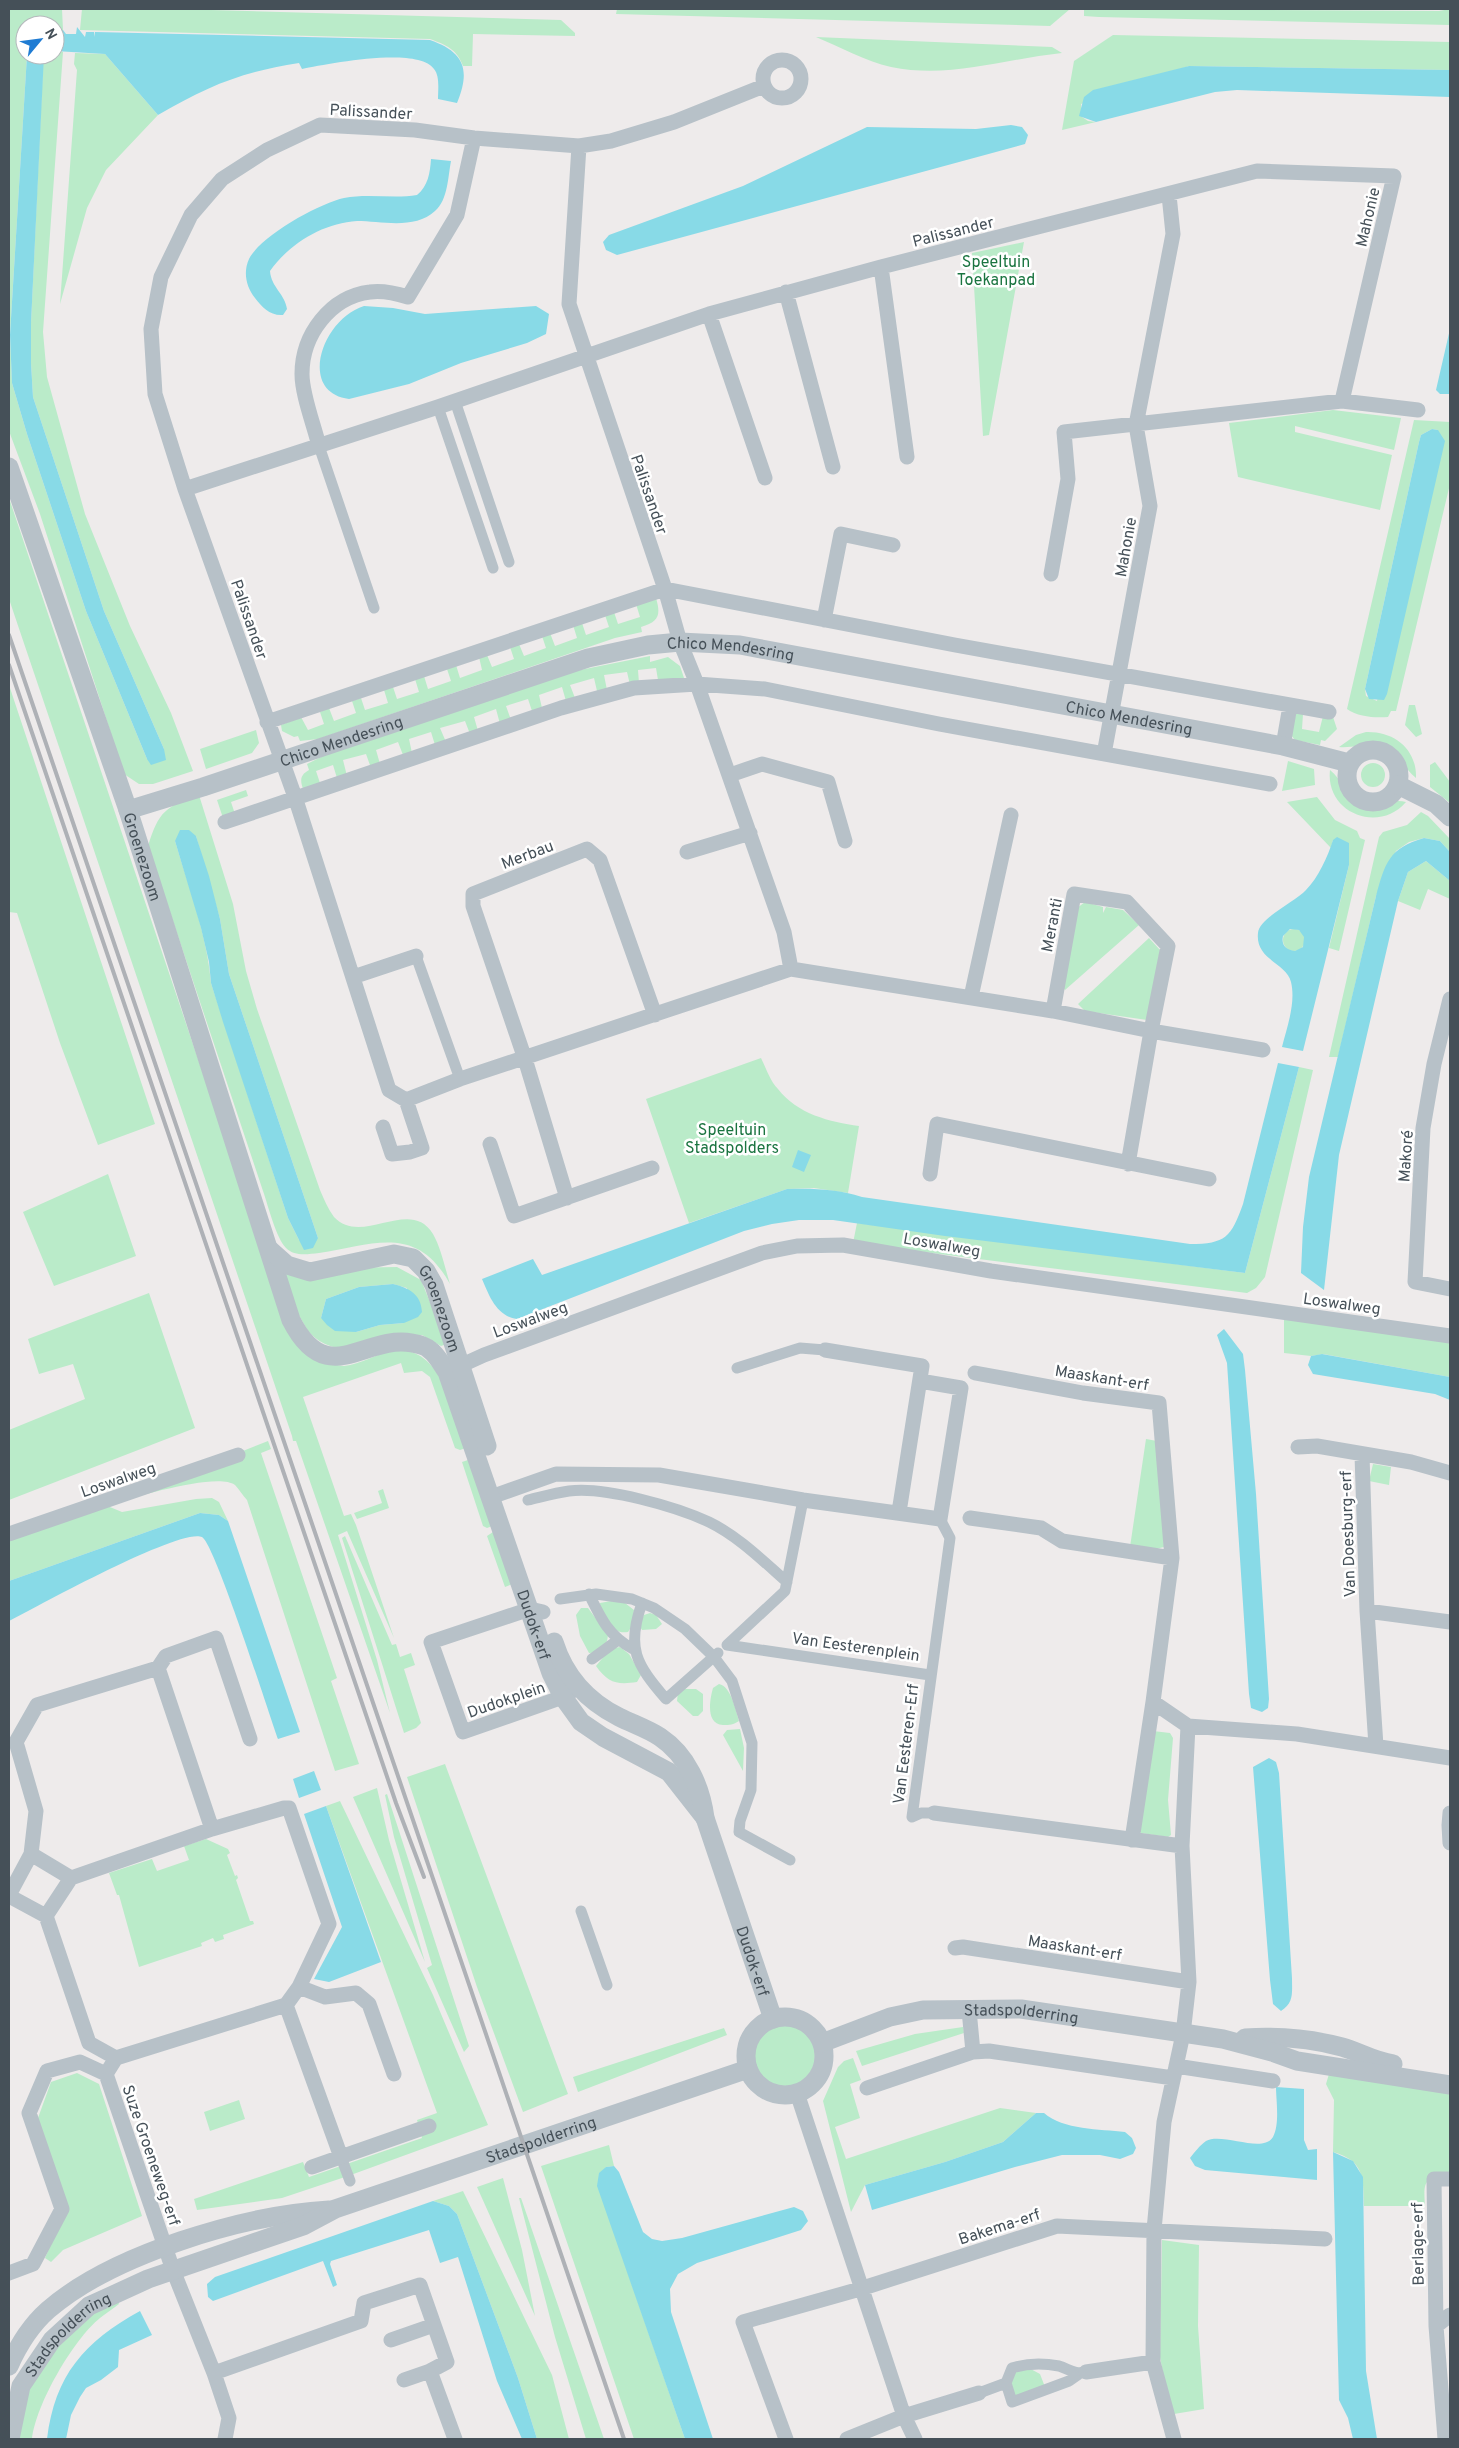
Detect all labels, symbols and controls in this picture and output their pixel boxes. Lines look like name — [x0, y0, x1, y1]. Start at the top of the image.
north arrow — [15, 15, 65, 65]
text: N — [40, 26, 60, 43]
street label: Palissander — [329, 101, 413, 125]
street label: Mahonie — [1352, 186, 1386, 249]
street label: Palissander — [911, 213, 996, 253]
park label: Speeltuin Toekanpad — [957, 253, 1035, 291]
street label: Palissander — [625, 452, 671, 537]
street label: Mahonie — [1112, 516, 1142, 579]
street label: Palissander — [225, 577, 271, 662]
street label: Chico Mendesring — [666, 634, 796, 667]
street label: Chico Mendesring — [1064, 698, 1194, 741]
street label: Chico Mendesring — [277, 713, 406, 773]
street label: Groenezoom — [117, 810, 165, 904]
street label: Merbau — [499, 837, 557, 875]
street label: Meranti — [1038, 897, 1068, 954]
park label: Speeltuin Stadspolders — [685, 1121, 779, 1159]
street label: Makoré — [1395, 1129, 1419, 1183]
street label: Loswalweg — [901, 1229, 982, 1263]
street label: Groenezoom — [413, 1261, 464, 1355]
street label: Loswalweg — [1302, 1290, 1382, 1320]
street label: Loswalweg — [491, 1298, 571, 1344]
street label: Maaskant-erf — [1053, 1362, 1151, 1396]
street label: Loswalweg — [78, 1459, 159, 1503]
street label: Van Doesburg-erf — [1337, 1470, 1361, 1597]
street label: Dudok-erf — [511, 1587, 554, 1663]
street label: Van Eesterenplein — [791, 1629, 921, 1667]
street label: Dudokplein — [465, 1678, 548, 1724]
street label: Van Eesteren-Erf — [890, 1682, 924, 1806]
street label: Dudok-erf — [730, 1924, 773, 2000]
street label: Maaskant-erf — [1026, 1932, 1124, 1966]
street label: Stadspolderring — [964, 2001, 1080, 2029]
street label: Suze Groeneweg-erf — [117, 2083, 184, 2229]
street label: Stadspolderring — [484, 2113, 599, 2169]
street label: Berlage-erf — [1408, 2202, 1430, 2286]
street label: Bakema-erf — [956, 2205, 1044, 2251]
street label: Stadspolderring — [22, 2289, 115, 2382]

